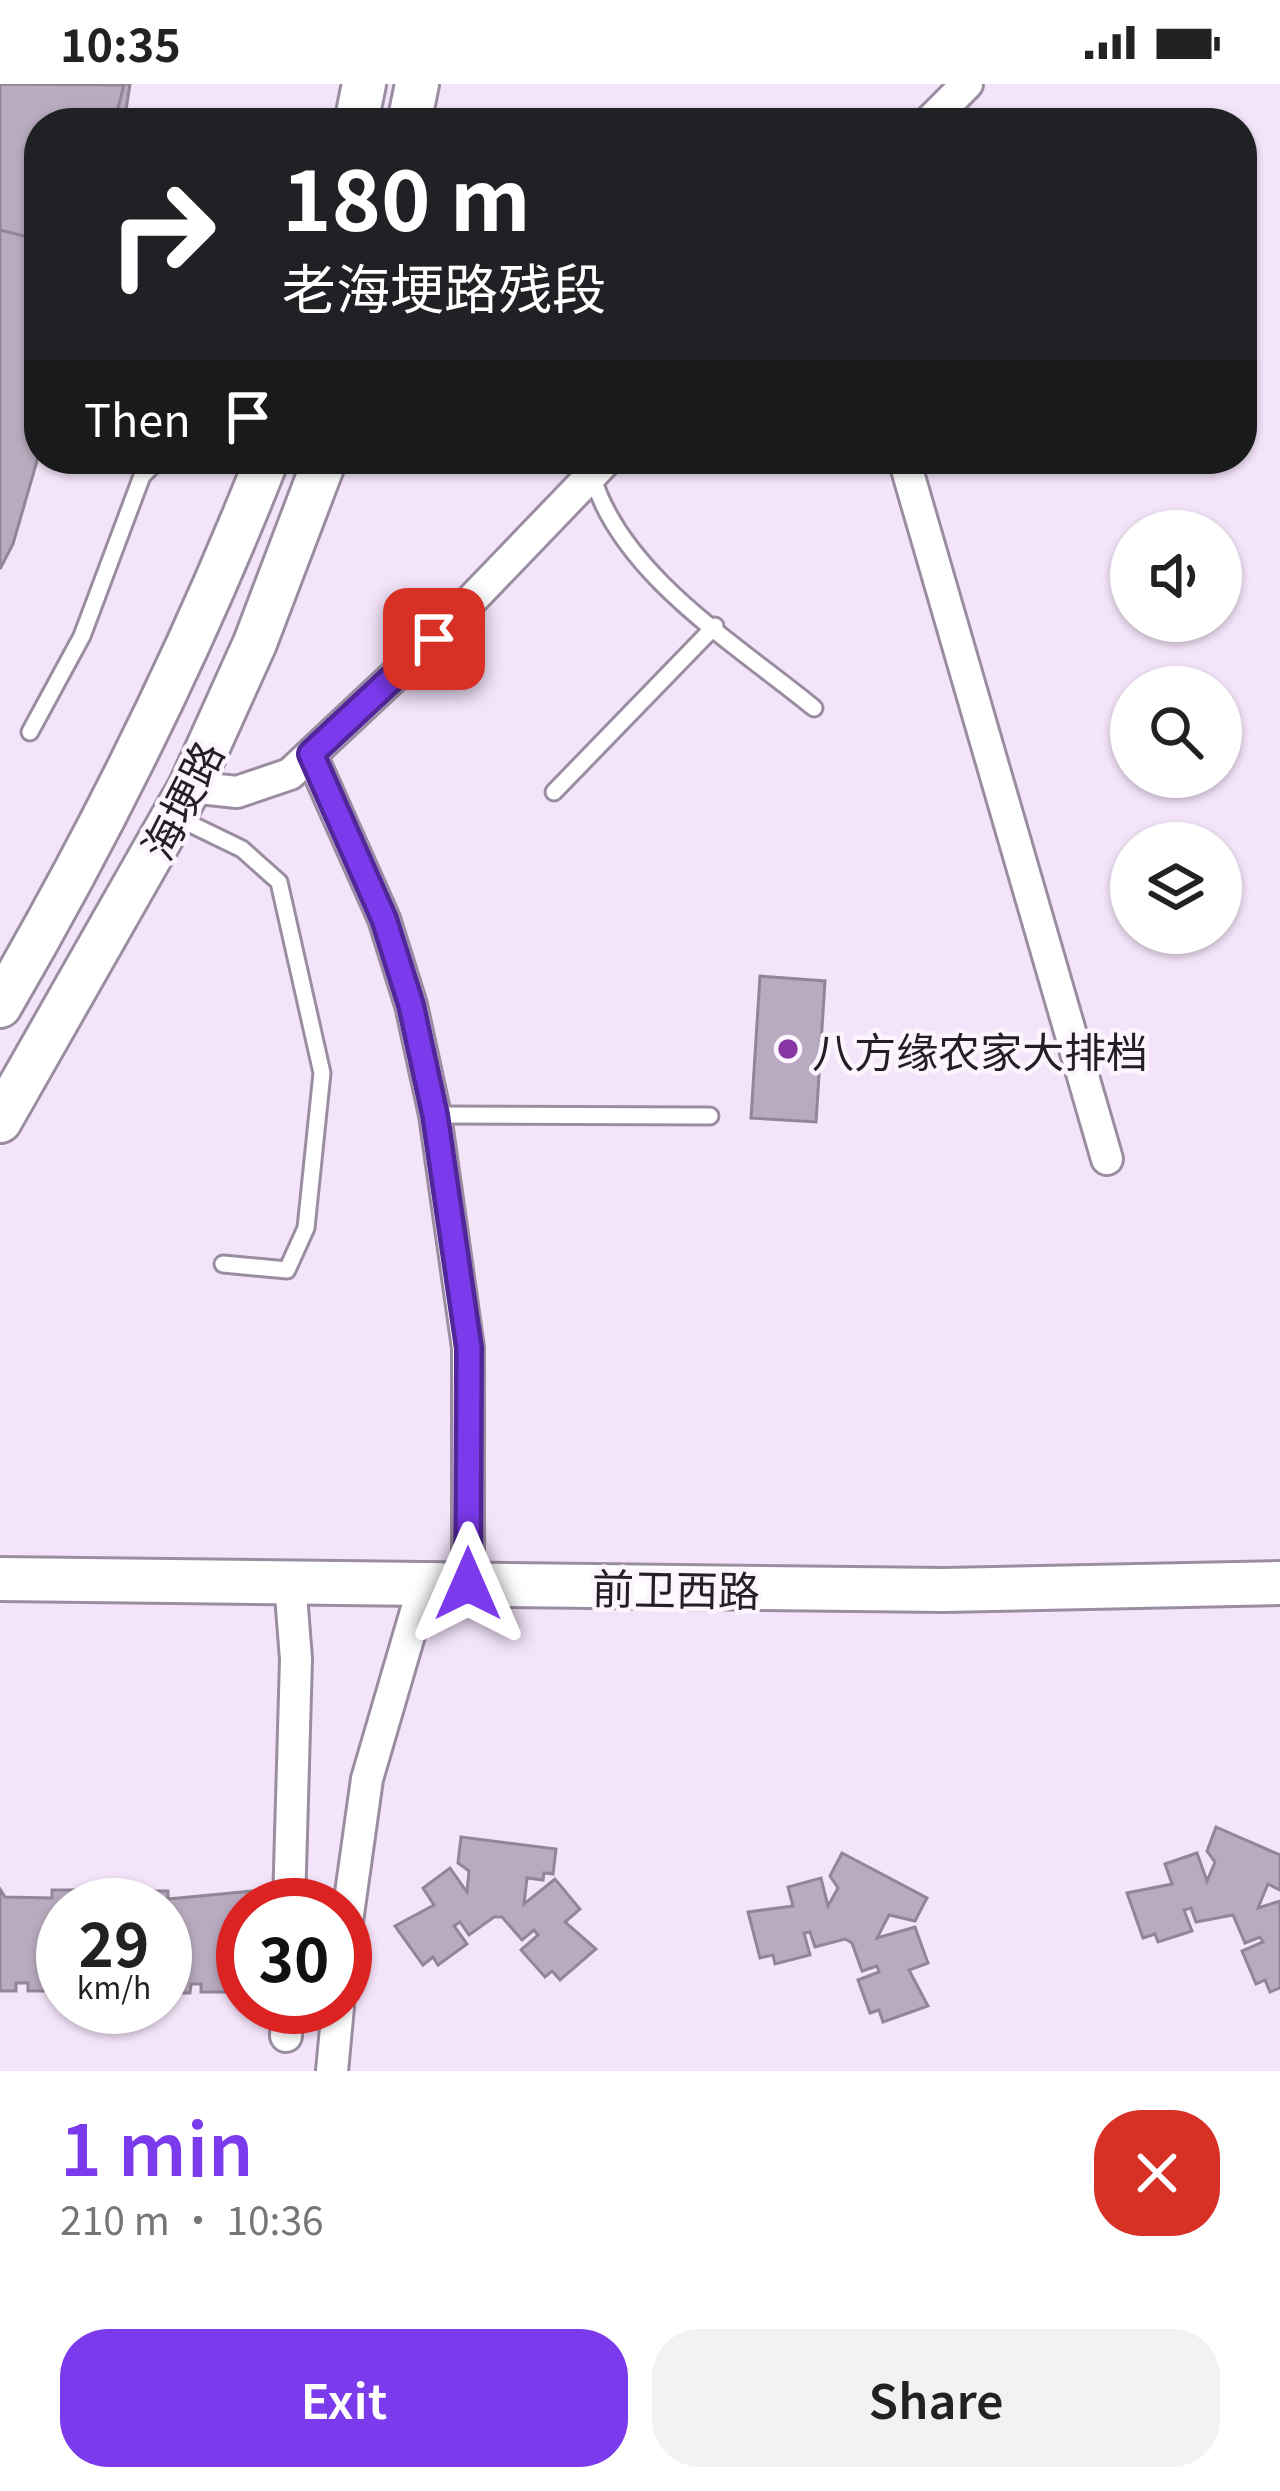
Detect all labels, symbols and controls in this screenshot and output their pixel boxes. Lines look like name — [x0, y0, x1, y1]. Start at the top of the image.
text: 10:35 — [60, 10, 181, 75]
text: 180 m — [282, 134, 531, 255]
icon: right — [84, 156, 240, 312]
text: 老海埂路残段 — [282, 246, 606, 325]
icon: arrive — [215, 384, 281, 450]
text: Then — [84, 385, 191, 450]
map controls — [1110, 510, 1242, 954]
button: sound — [1110, 510, 1242, 642]
pin — [383, 588, 485, 690]
icon: arrive — [401, 606, 467, 672]
button: search — [1110, 666, 1242, 798]
street label: 海埂路 — [124, 729, 236, 869]
button: layers — [1110, 822, 1242, 954]
place label: 八方缘农家大排档 — [812, 1019, 1148, 1080]
marker: 八方缘农家大排档 — [775, 1036, 801, 1062]
position arrow — [405, 1521, 531, 1647]
street label: 前卫西路 — [591, 1555, 761, 1619]
speed limit sign: 30 — [216, 1878, 372, 2034]
text: 29 — [79, 1897, 149, 1984]
text: km/h — [77, 1964, 151, 2008]
text: 1 min — [60, 2092, 253, 2197]
button: close — [1094, 2110, 1220, 2236]
text: 210 m · 10:36 — [60, 2190, 324, 2246]
button: Exit — [60, 2329, 628, 2467]
button: Share — [652, 2329, 1220, 2467]

